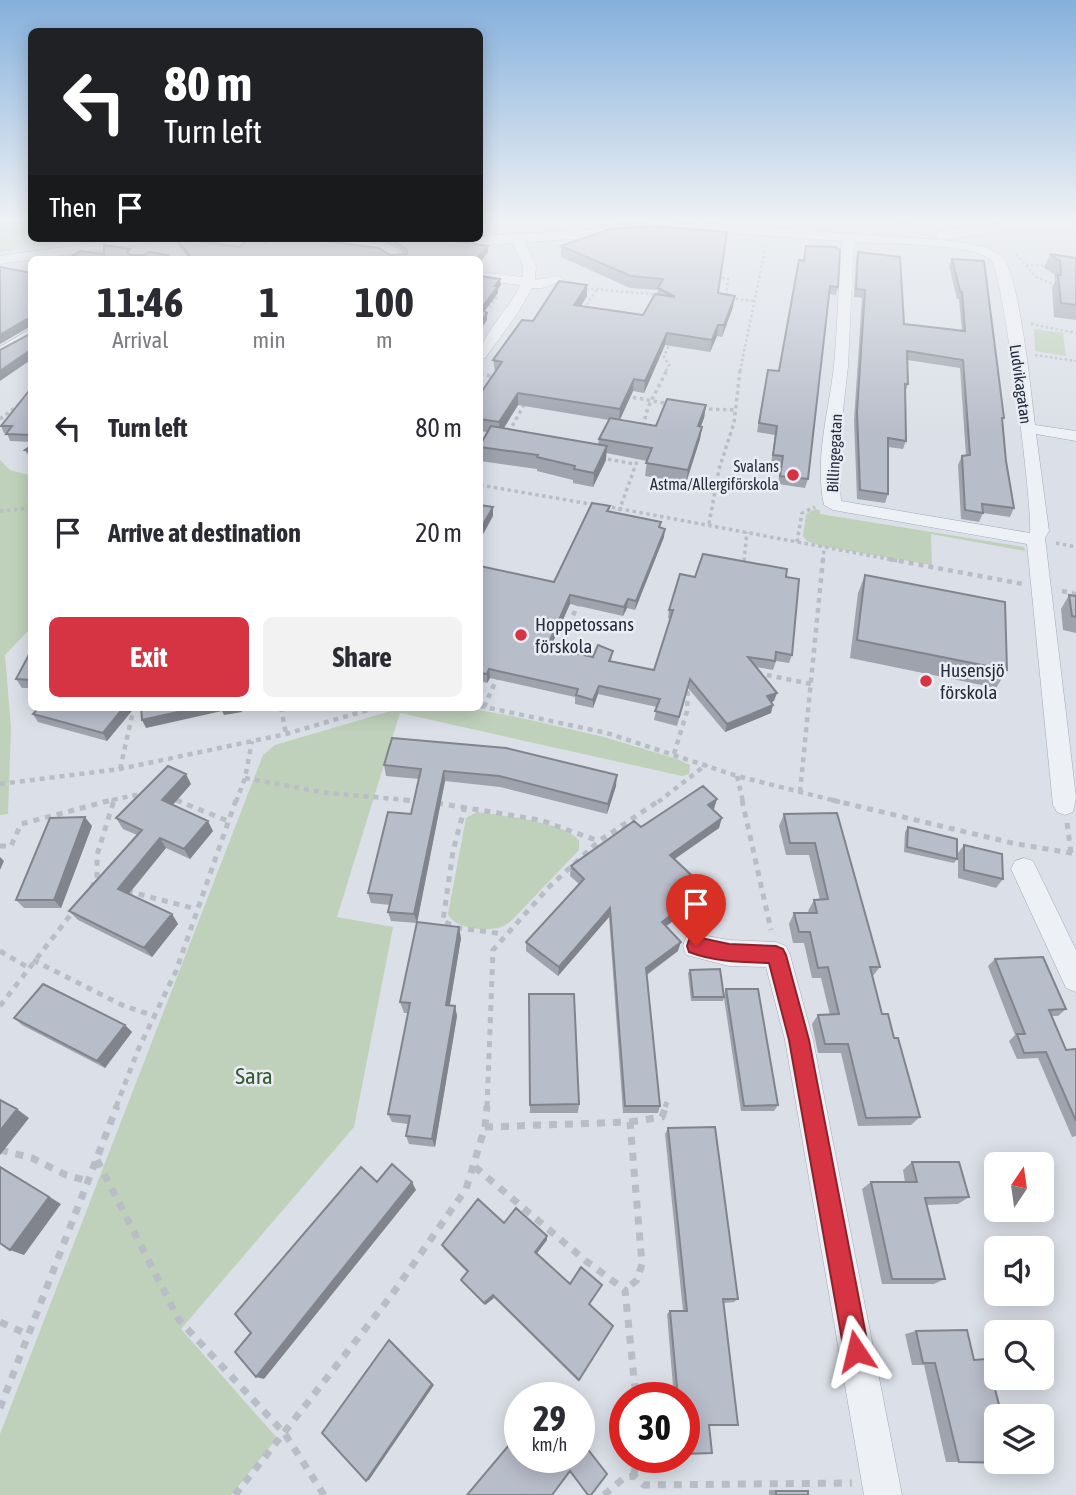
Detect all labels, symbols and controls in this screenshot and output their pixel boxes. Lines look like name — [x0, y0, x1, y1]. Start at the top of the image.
text: 80 m — [164, 55, 252, 111]
icon: left — [49, 56, 140, 147]
text: Turn left — [164, 113, 262, 150]
icon: arrive — [111, 189, 149, 227]
text: Then — [49, 193, 97, 223]
text: 11:46 — [97, 278, 184, 326]
text: 1 — [259, 278, 279, 326]
text: 100 — [355, 278, 414, 326]
text: Arrival — [112, 327, 168, 353]
text: min — [253, 327, 286, 353]
text: m — [376, 327, 393, 353]
street label: Ludvikagatan — [1006, 343, 1035, 425]
icon: left — [49, 409, 87, 447]
text: Turn left — [108, 413, 188, 443]
text: 80 m — [415, 413, 462, 443]
street label: Billingegatan — [823, 413, 846, 493]
place label: Svalans Astma/Allergiförskola — [650, 457, 779, 494]
marker: Svalans Astma/Allergiförskola — [785, 467, 801, 483]
icon: arrive — [49, 514, 87, 552]
text: Arrive at destination — [108, 518, 301, 548]
text: 20 m — [415, 518, 462, 548]
place label: Hoppetossans förskola — [535, 613, 634, 657]
button: Exit — [49, 617, 249, 697]
button: Share — [263, 617, 462, 697]
marker: Hoppetossans förskola — [513, 627, 529, 643]
place label: Husensjö förskola — [940, 659, 1005, 703]
marker: Husensjö förskola — [918, 673, 934, 689]
pin — [666, 874, 726, 946]
icon: arrive — [677, 885, 715, 923]
park label: Sara — [235, 1063, 273, 1089]
north arrow — [984, 1152, 1054, 1222]
map controls — [984, 1152, 1054, 1474]
button: sound — [984, 1236, 1054, 1306]
position arrow — [819, 1314, 893, 1388]
button: search — [984, 1320, 1054, 1390]
speed limit sign: 30 — [609, 1382, 700, 1473]
text: 29 — [533, 1398, 566, 1438]
button: layers — [984, 1404, 1054, 1474]
text: km/h — [532, 1434, 567, 1455]

